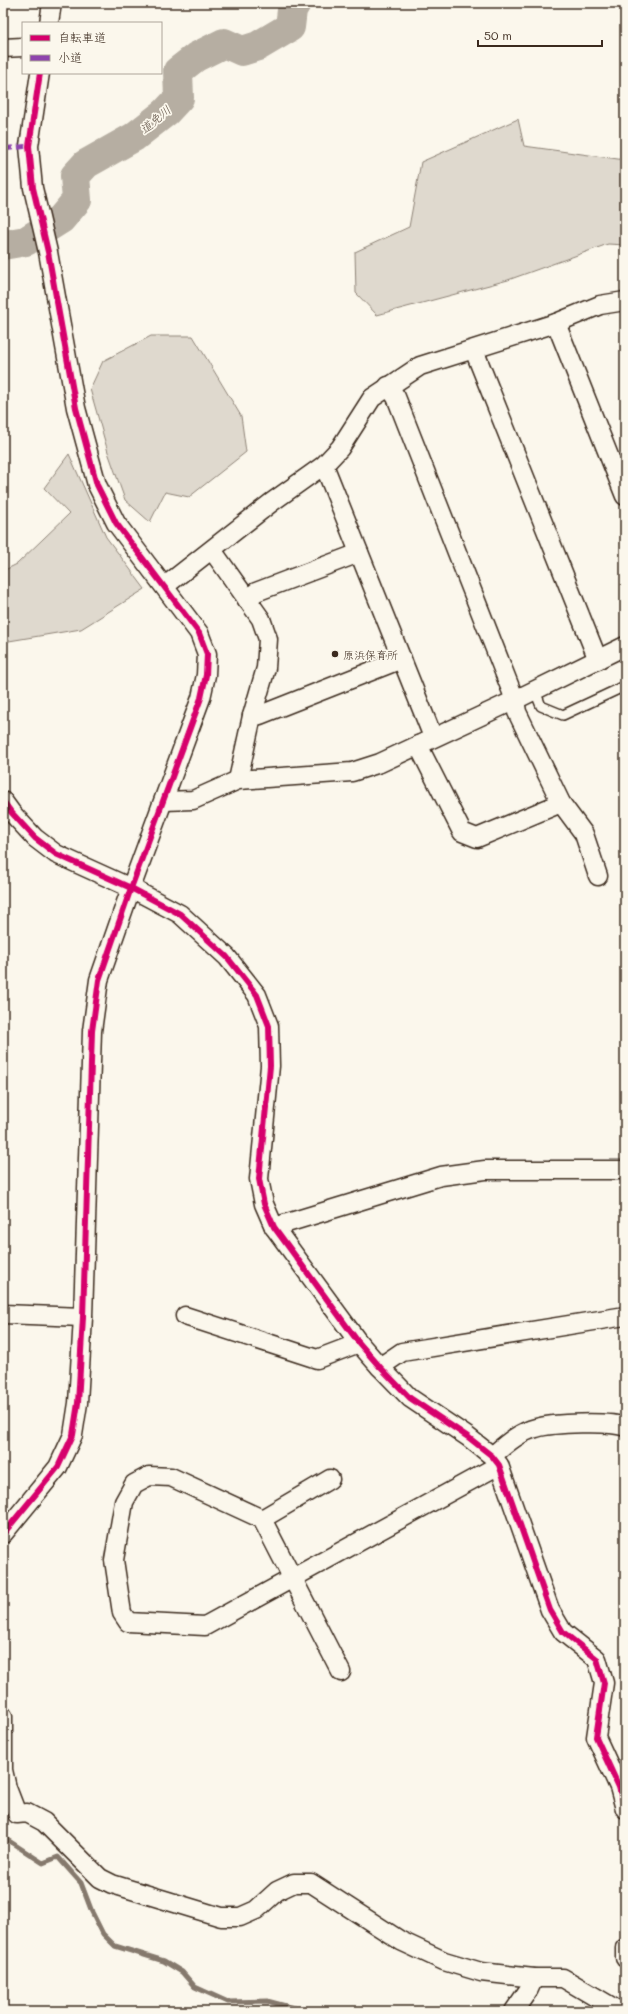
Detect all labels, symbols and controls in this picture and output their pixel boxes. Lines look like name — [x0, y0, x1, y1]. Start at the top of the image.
legend — [22, 22, 162, 74]
scale bar — [478, 22, 602, 48]
text: 50 m — [484, 27, 512, 43]
text: 自転車道 — [58, 29, 106, 45]
text: 小道 — [58, 49, 82, 65]
water label: 道免川 — [136, 101, 174, 137]
place label: 原浜保育所 — [343, 647, 398, 662]
marker: 原浜保育所 — [330, 649, 340, 659]

